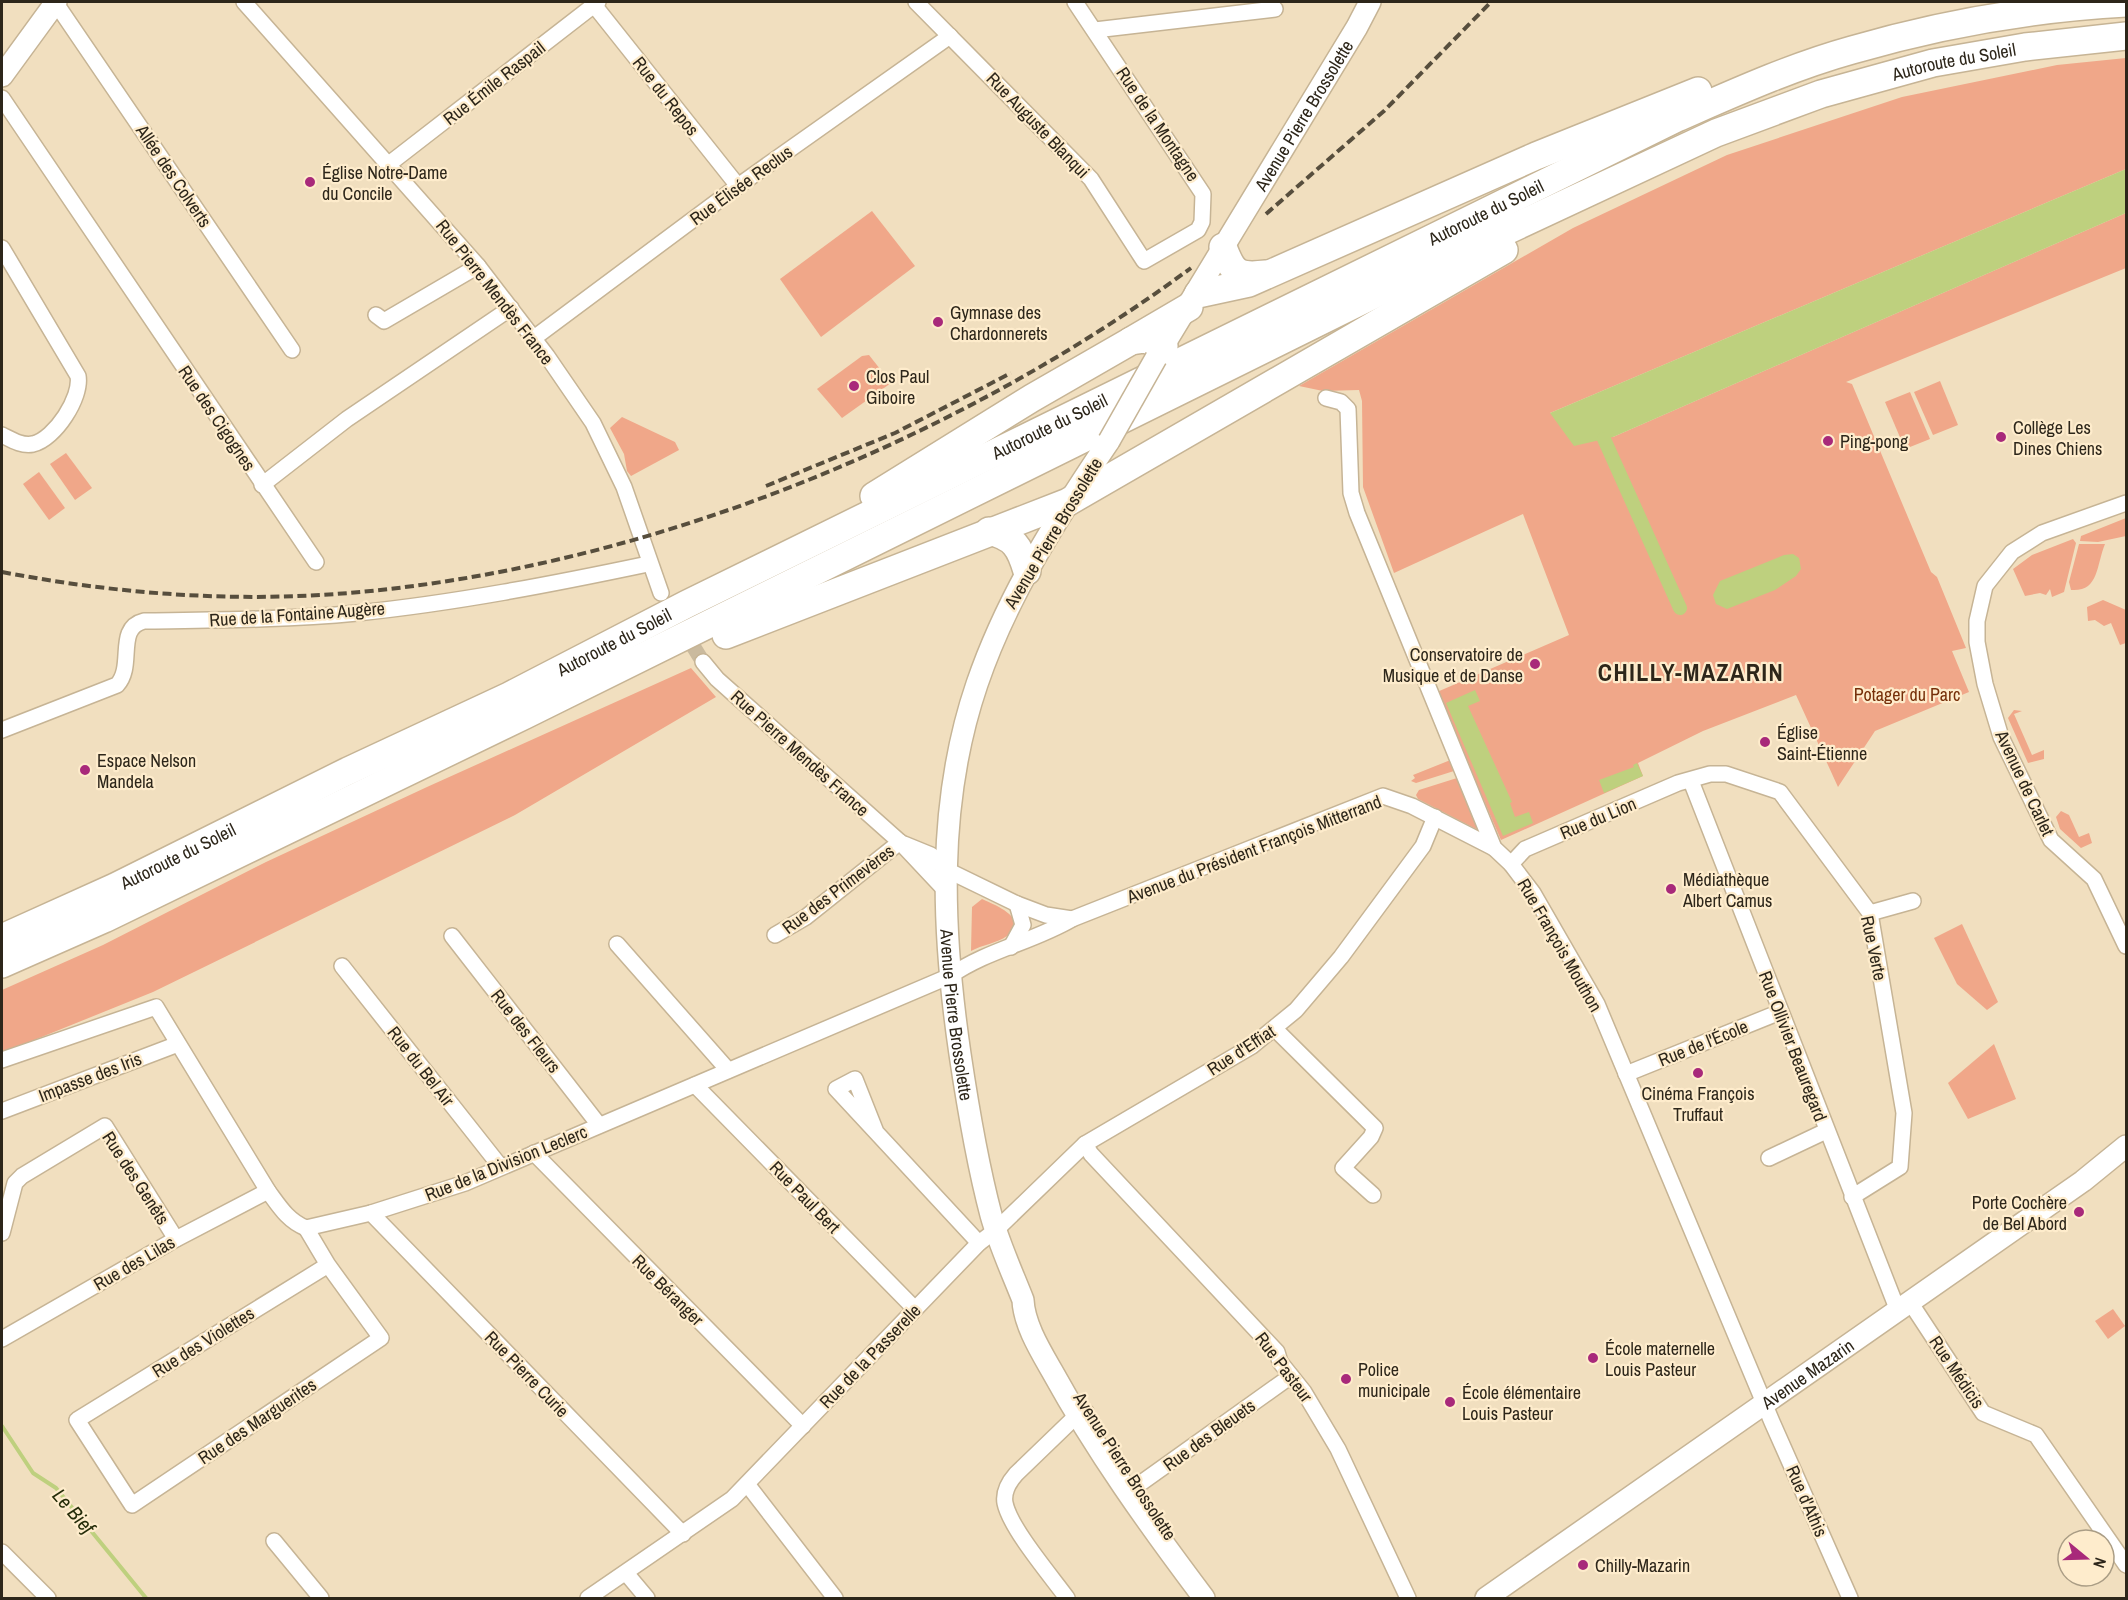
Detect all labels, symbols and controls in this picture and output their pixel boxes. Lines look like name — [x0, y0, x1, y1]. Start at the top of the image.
street label: Rue Émile Raspail — [438, 35, 550, 131]
street label: Avenue Pierre Brossolette — [1247, 35, 1359, 196]
street label: Autoroute du Soleil — [1888, 36, 2018, 87]
street label: Rue du Repos — [627, 51, 705, 141]
street label: Rue de la Montagne — [1110, 62, 1206, 186]
street label: Rue Auguste Blanqui — [981, 66, 1095, 184]
street label: Allée des Colverts — [130, 119, 218, 232]
street label: Rue Élisée Reclus — [685, 139, 797, 231]
place label: Église Notre-Dame du Concile — [322, 160, 448, 206]
street label: Autoroute du Soleil — [1423, 173, 1548, 251]
marker: Église Notre-Dame du Concile — [303, 175, 317, 189]
street label: Rue Pierre Mendès France — [430, 214, 560, 370]
place label: Gymnase des Chardonnerets — [950, 300, 1048, 346]
marker: Gymnase des Chardonnerets — [931, 315, 945, 329]
street label: Rue des Cigognes — [172, 360, 262, 476]
place label: Clos Paul Giboire — [866, 364, 929, 410]
marker: Clos Paul Giboire — [847, 379, 861, 393]
street label: Autoroute du Soleil — [987, 387, 1111, 465]
place label: Collège Les Dines Chiens — [2013, 415, 2102, 461]
place label: Ping-pong — [1840, 429, 1909, 454]
marker: Collège Les Dines Chiens — [1994, 430, 2008, 444]
marker: Ping-pong — [1821, 434, 1835, 448]
street label: Avenue Pierre Brossolette — [997, 453, 1108, 614]
street label: Rue de la Fontaine Augère — [208, 595, 386, 633]
street label: Autoroute du Soleil — [551, 602, 676, 682]
place label: Conservatoire de Musique et de Danse — [1383, 642, 1523, 688]
district label: CHILLY-MAZARIN — [1598, 656, 1784, 688]
marker: Conservatoire de Musique et de Danse — [1528, 657, 1542, 671]
park label: Potager du Parc — [1854, 682, 1960, 707]
street label: Rue Pierre Mendès France — [725, 684, 875, 822]
place label: Église Saint-Étienne — [1777, 720, 1867, 766]
street label: Avenue de Carlet — [1989, 725, 2060, 840]
marker: Église Saint-Étienne — [1758, 735, 1772, 749]
place label: Espace Nelson Mandela — [97, 748, 196, 794]
marker: Espace Nelson Mandela — [78, 763, 92, 777]
street label: Avenue du Président François Mitterrand — [1122, 789, 1385, 910]
street label: Rue du Lion — [1556, 791, 1640, 845]
street label: Autoroute du Soleil — [115, 817, 240, 895]
street label: Rue des Primevères — [777, 839, 899, 939]
place label: Médiathèque Albert Camus — [1682, 867, 1772, 913]
street label: Rue François Mouthon — [1512, 874, 1608, 1016]
marker: Médiathèque Albert Camus — [1664, 882, 1678, 896]
street label: Rue Verte — [1855, 913, 1893, 983]
street label: Avenue Pierre Brossolette — [935, 928, 980, 1102]
street label: Rue Ollivier Beauregard — [1753, 967, 1833, 1125]
street label: Rue des Fleurs — [485, 984, 567, 1078]
street label: Rue de l'École — [1654, 1014, 1752, 1072]
street label: Rue d'Effiat — [1202, 1019, 1280, 1081]
street label: Rue du Bel Air — [382, 1021, 460, 1111]
street label: Impasse des Iris — [35, 1046, 145, 1108]
marker: Cinéma François Truffaut — [1691, 1066, 1705, 1080]
place label: Cinéma François Truffaut — [1641, 1081, 1755, 1127]
street label: Rue de la Division Leclerc — [421, 1119, 591, 1207]
street label: Rue des Genêts — [96, 1126, 176, 1230]
street label: Rue Paul Bert — [764, 1155, 846, 1239]
place label: Porte Cochère de Bel Abord — [1972, 1190, 2067, 1236]
marker: Porte Cochère de Bel Abord — [2072, 1205, 2086, 1219]
street label: Rue des Lilas — [89, 1230, 179, 1296]
street label: Rue Béranger — [627, 1249, 709, 1331]
street label: Rue de la Passerelle — [814, 1298, 926, 1414]
street label: Rue des Violettes — [147, 1301, 259, 1383]
street label: Rue Pierre Curie — [479, 1325, 575, 1423]
street label: Rue Pasteur — [1249, 1327, 1319, 1407]
street label: Rue Médicis — [1923, 1331, 1991, 1413]
street label: Avenue Mazarin — [1755, 1333, 1859, 1415]
place label: École maternelle Louis Pasteur — [1605, 1336, 1715, 1382]
marker: École maternelle Louis Pasteur — [1586, 1351, 1600, 1365]
place label: Police municipale — [1358, 1357, 1430, 1403]
street label: Rue des Marguerites — [193, 1372, 321, 1470]
marker: Police municipale — [1339, 1372, 1353, 1386]
place label: École élémentaire Louis Pasteur — [1462, 1380, 1581, 1426]
street label: Avenue Pierre Brossolette — [1067, 1386, 1182, 1545]
street label: Rue des Bleuets — [1158, 1393, 1260, 1477]
marker: École élémentaire Louis Pasteur — [1443, 1395, 1457, 1409]
street label: Rue d'Athis — [1780, 1461, 1834, 1541]
water label: Le Bief — [47, 1483, 102, 1541]
north arrow — [2056, 1528, 2116, 1588]
place label: Chilly-Mazarin — [1595, 1553, 1690, 1578]
text: N — [2088, 1555, 2112, 1571]
marker: Chilly-Mazarin — [1576, 1558, 1590, 1572]

